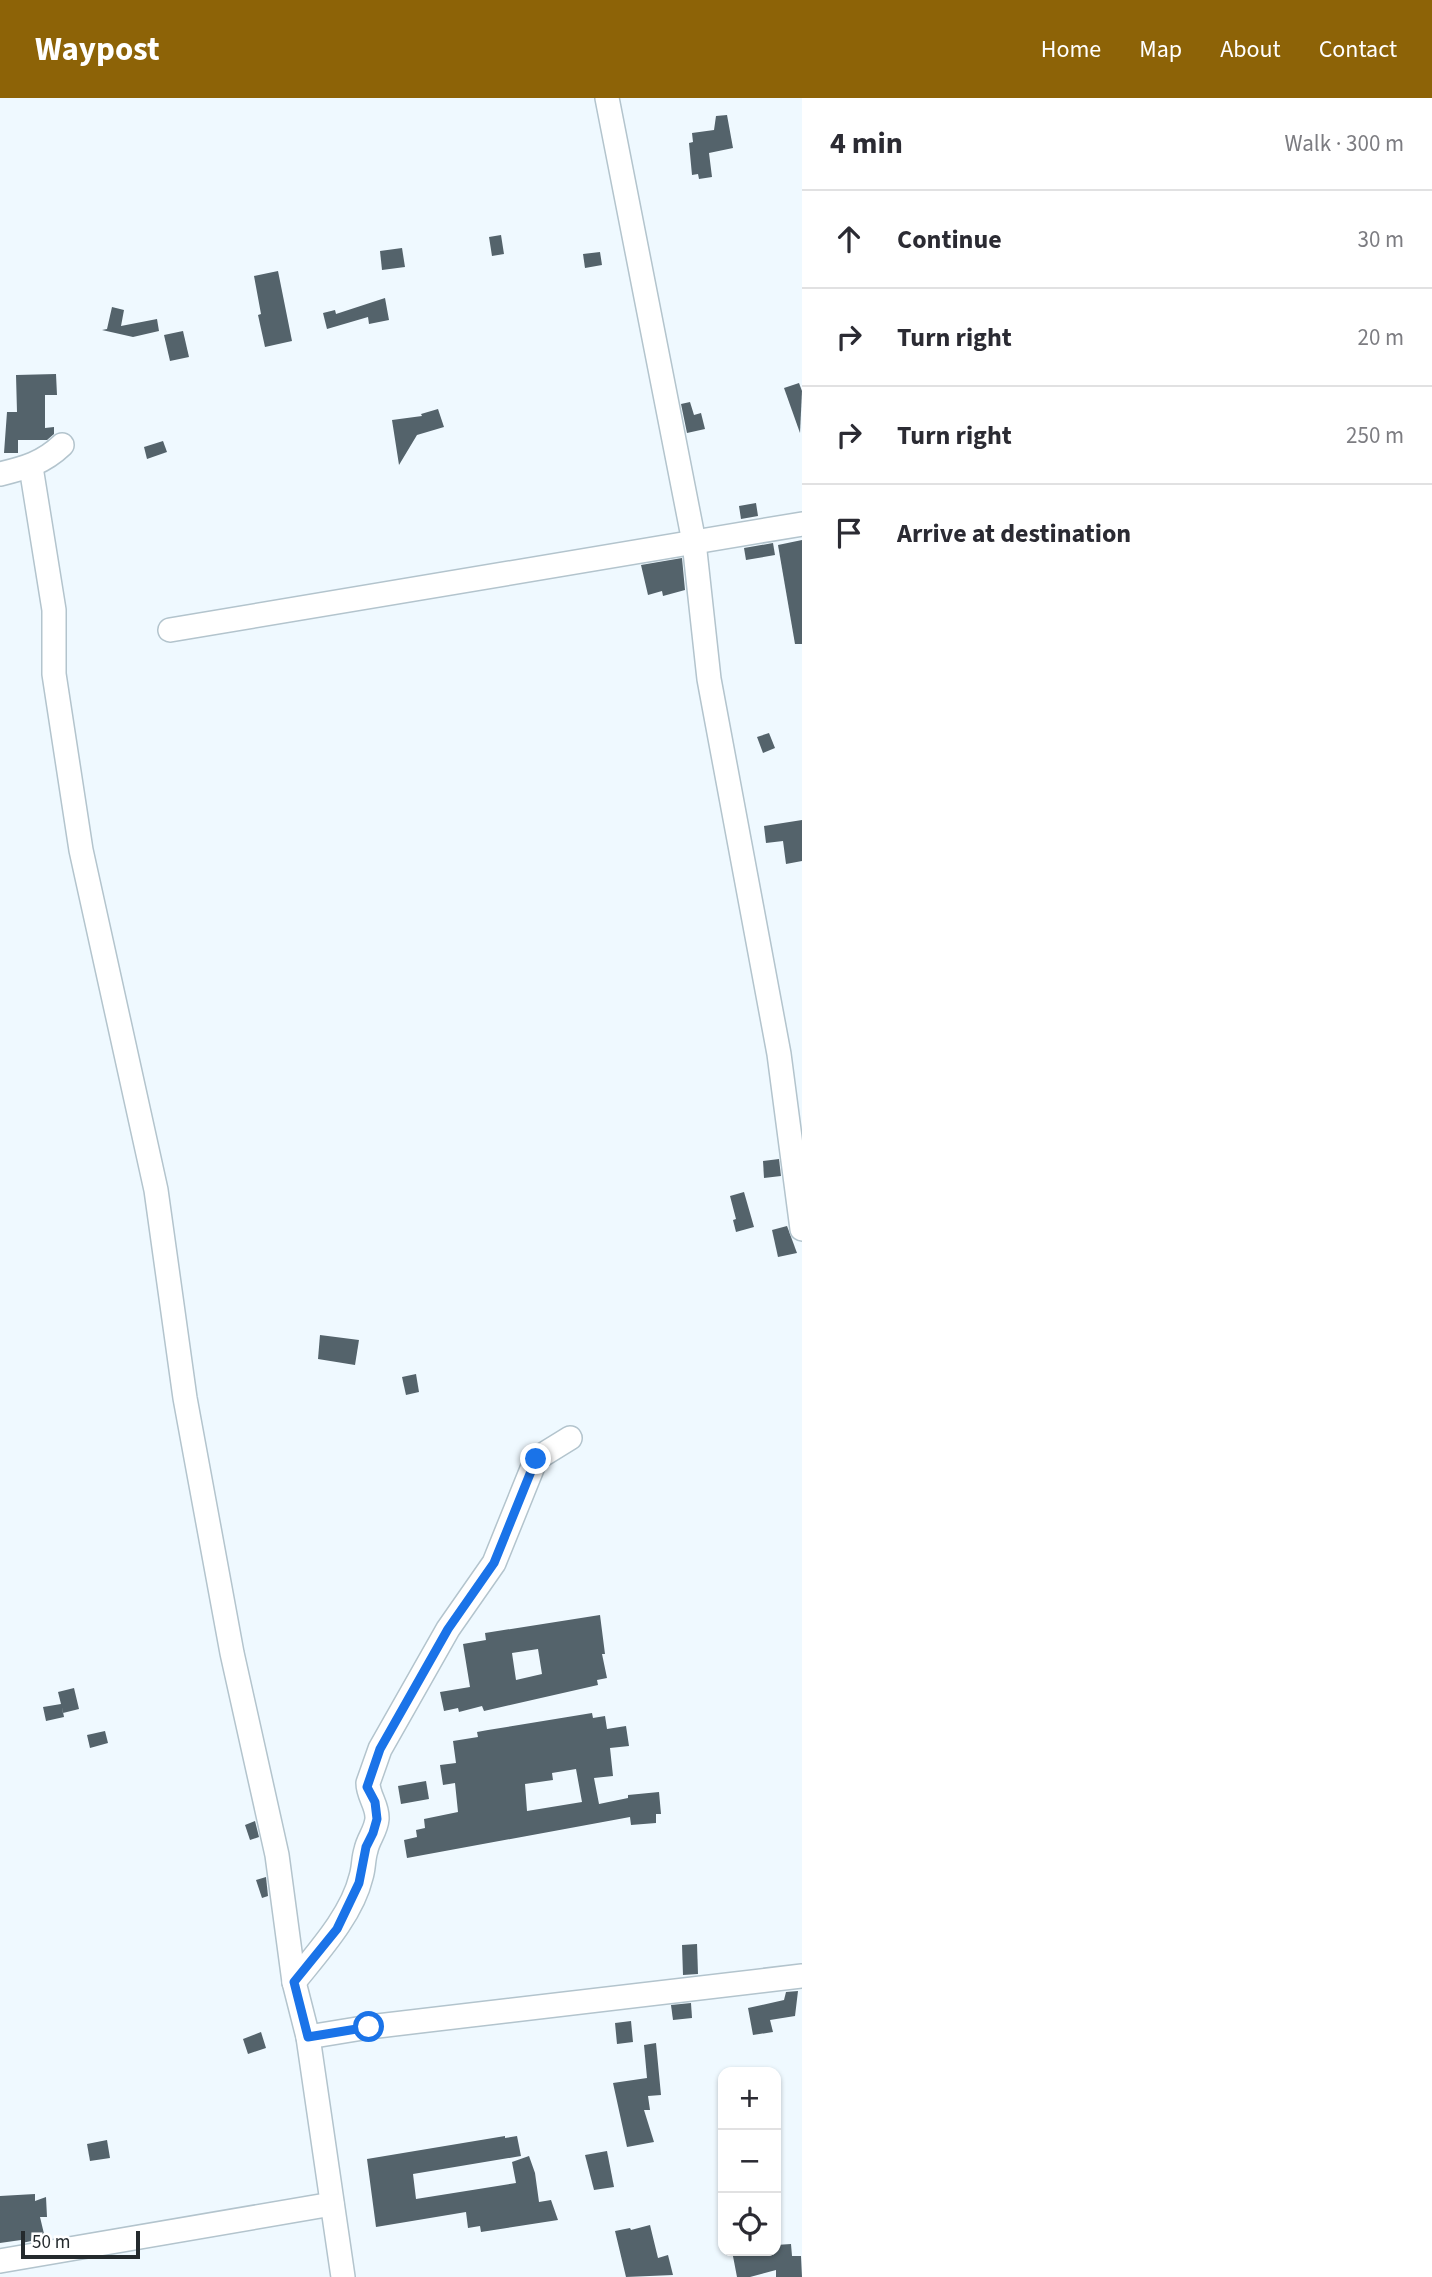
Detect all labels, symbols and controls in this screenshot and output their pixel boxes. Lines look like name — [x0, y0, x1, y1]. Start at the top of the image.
text: Waypost — [35, 26, 160, 73]
text: Home — [1041, 32, 1101, 67]
text: Map — [1139, 32, 1182, 67]
text: About — [1220, 32, 1281, 67]
text: Contact — [1319, 32, 1397, 67]
text: 4 min — [830, 122, 903, 165]
text: Walk · 300 m — [1285, 127, 1404, 160]
icon: ahead — [830, 220, 868, 258]
text: Continue — [897, 221, 1002, 258]
text: 30 m — [1357, 223, 1404, 256]
icon: right — [830, 318, 868, 356]
text: Turn right — [897, 319, 1012, 356]
text: 20 m — [1357, 321, 1404, 354]
icon: right — [830, 416, 868, 454]
text: Turn right — [897, 417, 1012, 454]
text: 250 m — [1346, 419, 1404, 452]
icon: arrive — [830, 514, 868, 552]
text: Arrive at destination — [897, 515, 1131, 552]
route end — [520, 1443, 551, 1474]
route start — [353, 2011, 384, 2042]
map controls — [718, 2067, 781, 2256]
button: + — [718, 2067, 781, 2130]
button: − — [718, 2130, 781, 2193]
button: locate — [718, 2193, 781, 2256]
scale bar — [21, 2228, 140, 2260]
text: 50 m — [32, 2229, 70, 2256]

